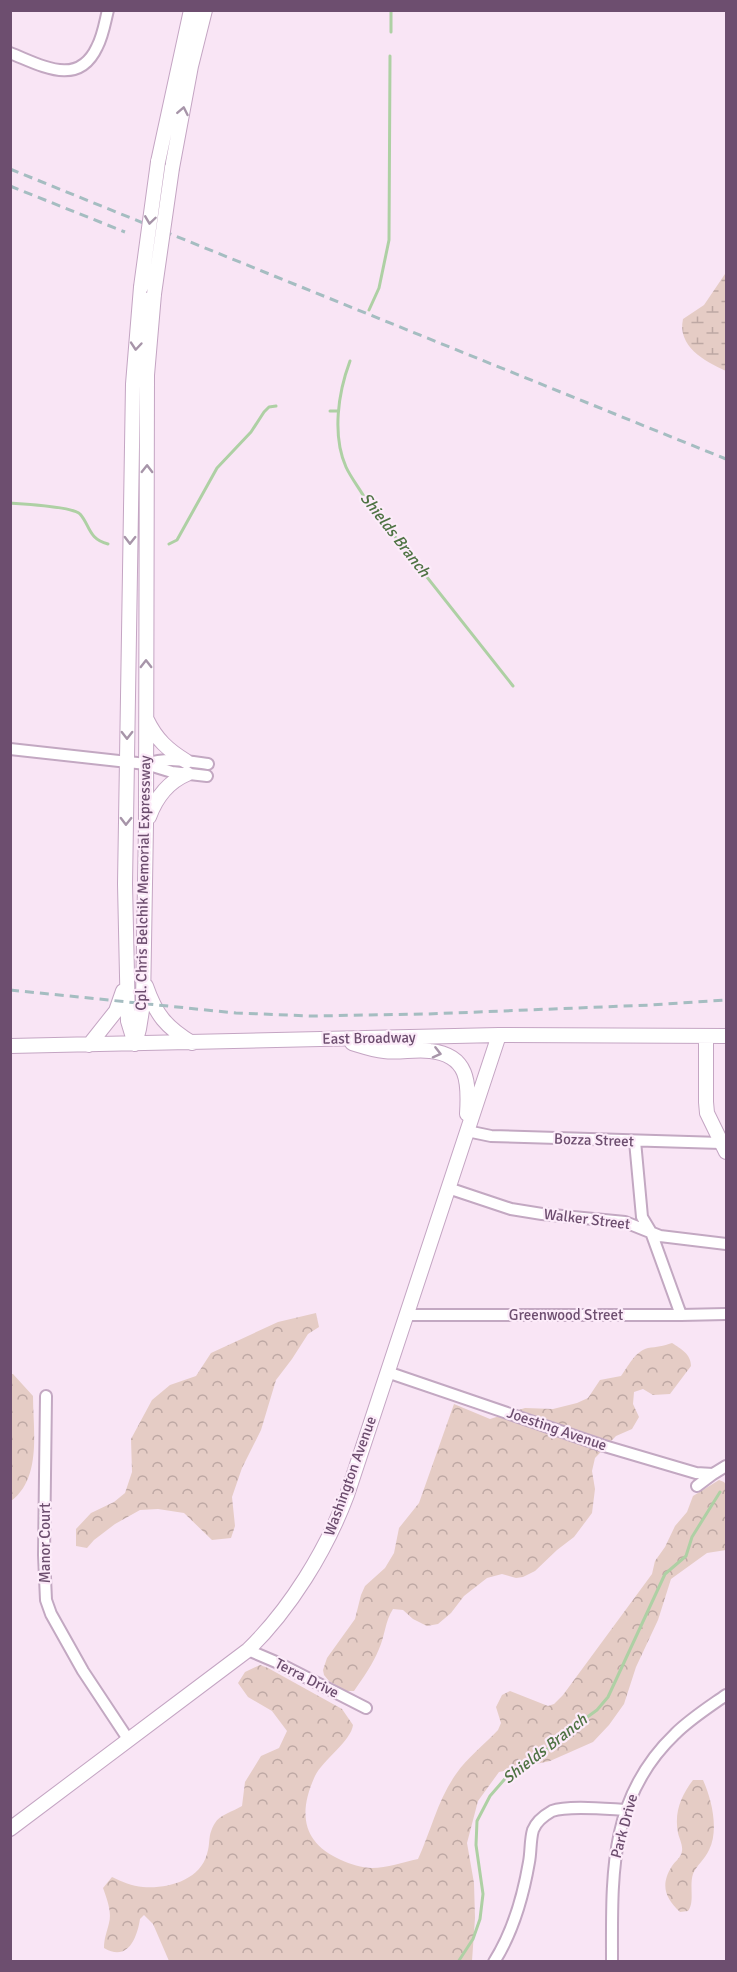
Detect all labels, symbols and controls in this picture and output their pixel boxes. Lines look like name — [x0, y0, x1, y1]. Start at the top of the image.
one-way arrow — [176, 106, 188, 115]
one-way arrow — [144, 215, 157, 224]
one-way arrow — [130, 341, 143, 350]
one-way arrow — [141, 464, 153, 473]
water label: Shields Branch — [356, 489, 435, 582]
one-way arrow — [124, 536, 136, 545]
one-way arrow — [140, 659, 152, 668]
one-way arrow — [121, 731, 133, 740]
street label: Cpl. Chris Belchik Memorial Expressway — [132, 755, 154, 1011]
one-way arrow — [120, 816, 132, 825]
street label: East Broadway — [322, 1028, 416, 1048]
one-way arrow — [432, 1046, 442, 1059]
street label: Bozza Street — [554, 1130, 634, 1150]
street label: Walker Street — [543, 1205, 631, 1233]
street label: Greenwood Street — [509, 1306, 623, 1324]
street label: Joesting Avenue — [505, 1404, 609, 1454]
street label: Washington Avenue — [320, 1414, 380, 1538]
street label: Manor Court — [36, 1503, 54, 1583]
street label: Terra Drive — [272, 1654, 342, 1702]
water label: Shields Branch — [499, 1709, 592, 1788]
street label: Park Drive — [607, 1792, 641, 1860]

